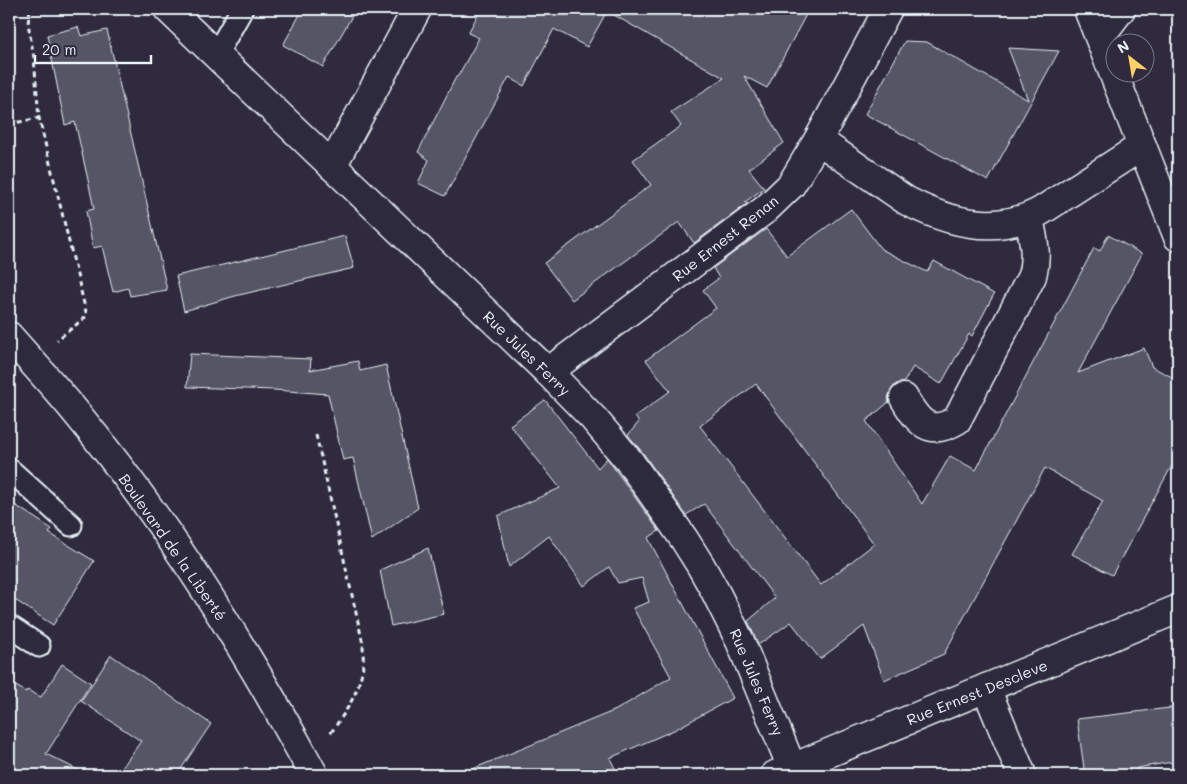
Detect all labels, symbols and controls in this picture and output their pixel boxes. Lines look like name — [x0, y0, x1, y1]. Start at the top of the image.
scale bar — [35, 32, 151, 64]
north arrow — [1104, 32, 1154, 82]
text: N — [1114, 36, 1133, 57]
text: 20 m — [42, 39, 76, 59]
street label: Rue Ernest Renan — [668, 190, 782, 286]
street label: Rue Jules Ferry — [479, 306, 575, 400]
street label: Boulevard de la Liberté — [115, 470, 231, 624]
street label: Rue Jules Ferry — [726, 626, 789, 739]
street label: Rue Ernest Descleve — [904, 655, 1050, 729]

